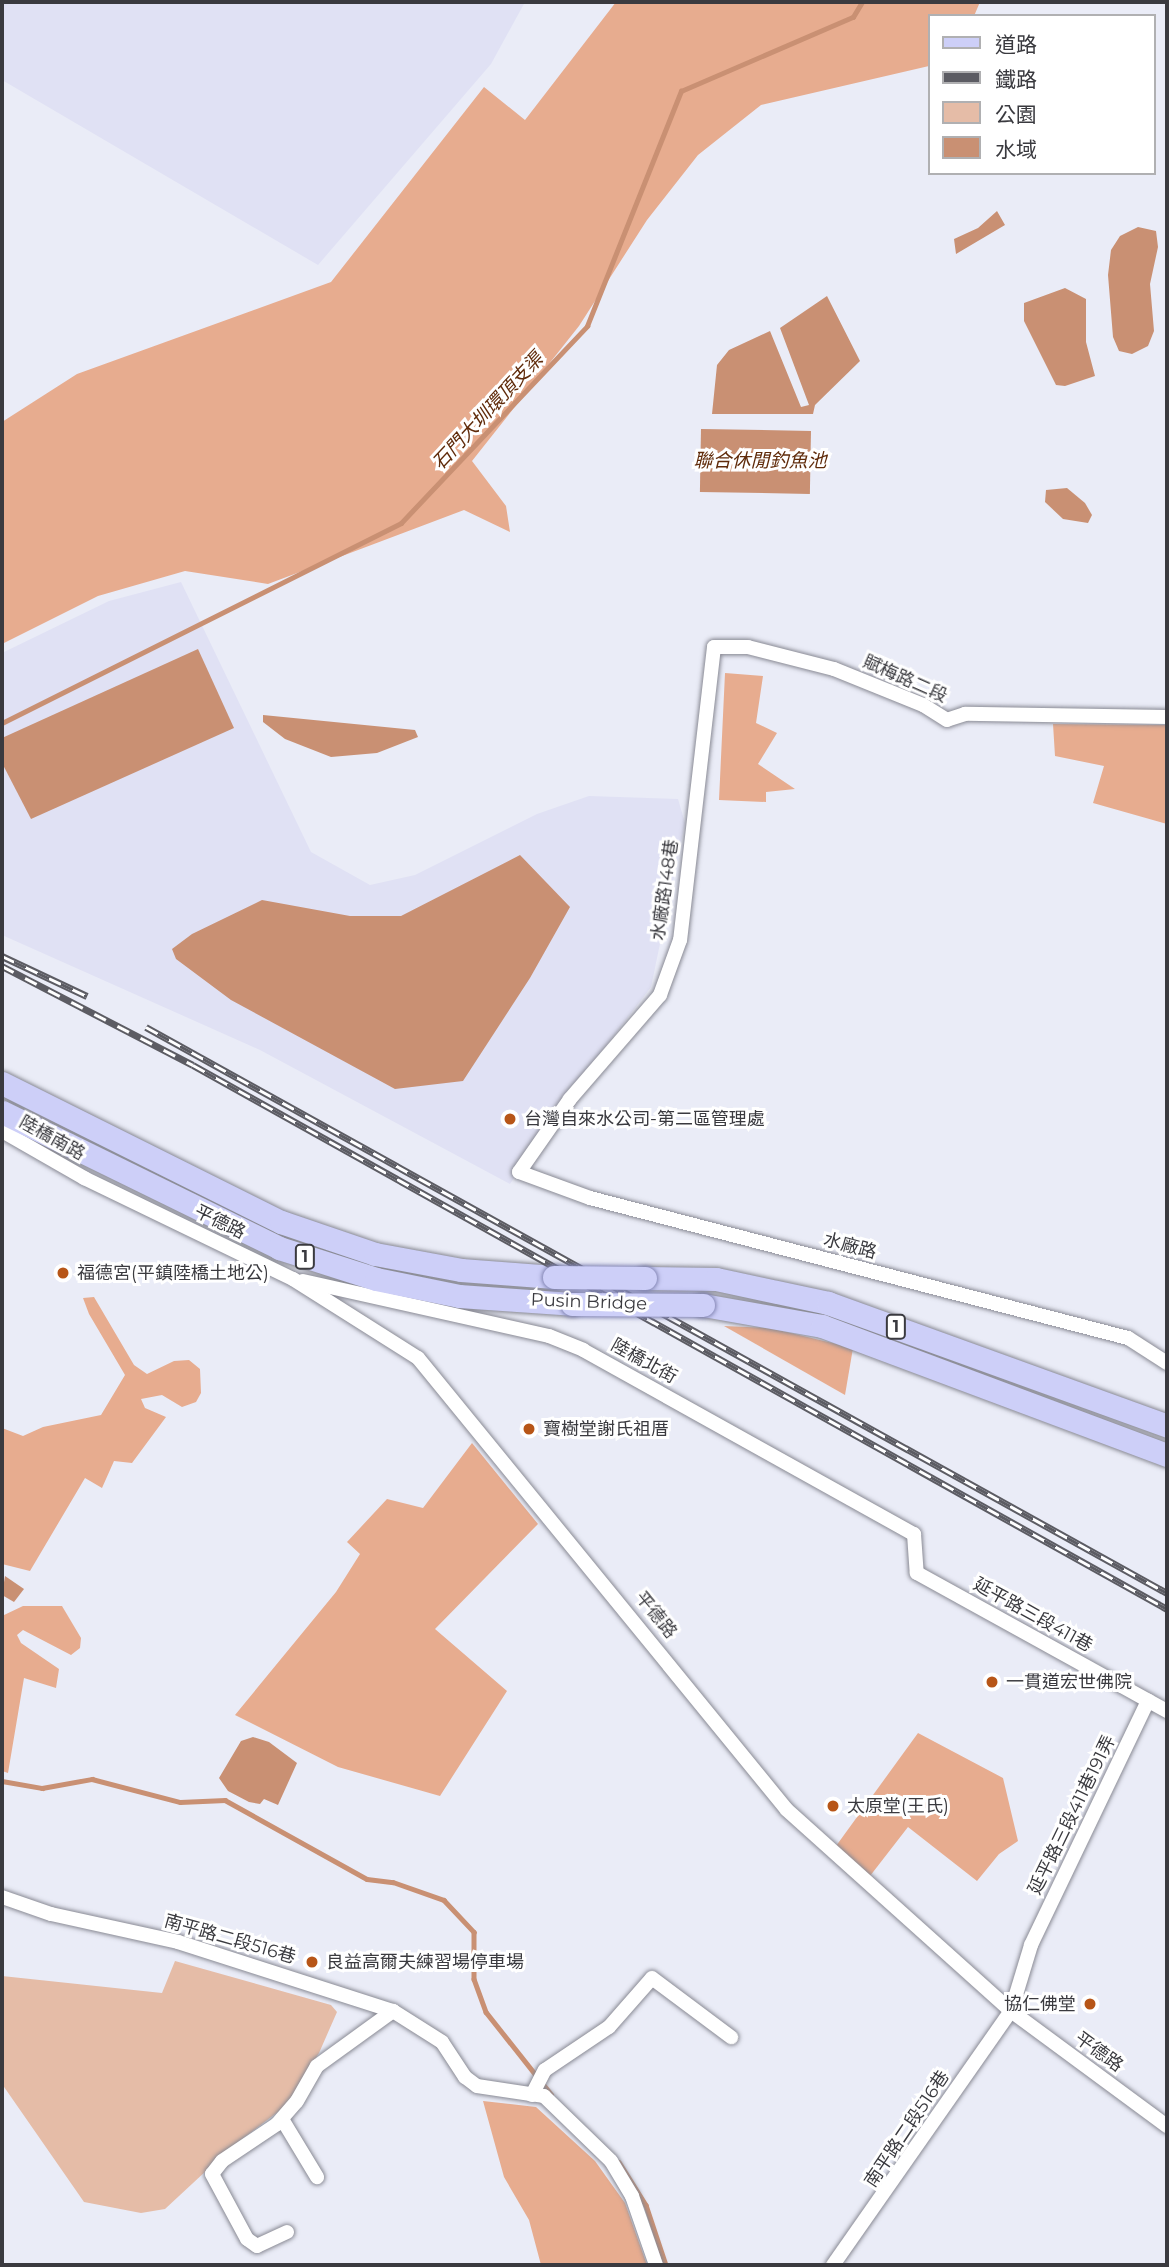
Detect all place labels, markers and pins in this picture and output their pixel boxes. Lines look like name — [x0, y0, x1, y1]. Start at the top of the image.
place label: 台灣自來水公司-第二區管理處 — [524, 1108, 765, 1130]
marker: 台灣自來水公司-第二區管理處 — [502, 1111, 518, 1127]
place label: 福德宮(平鎮陸橋土地公) — [77, 1262, 269, 1284]
marker: 福德宮(平鎮陸橋土地公) — [55, 1265, 71, 1281]
place label: 寶樹堂謝氏祖厝 — [543, 1418, 669, 1440]
marker: 寶樹堂謝氏祖厝 — [521, 1421, 537, 1437]
place label: 一貫道宏世佛院 — [1006, 1671, 1132, 1693]
marker: 一貫道宏世佛院 — [984, 1674, 1000, 1690]
place label: 太原堂(王氏) — [847, 1795, 949, 1817]
marker: 太原堂(王氏) — [825, 1798, 841, 1814]
place label: 良益高爾夫練習場停車場 — [326, 1951, 524, 1973]
marker: 良益高爾夫練習場停車場 — [304, 1954, 320, 1970]
place label: 協仁佛堂 — [1004, 1993, 1076, 2015]
marker: 協仁佛堂 — [1082, 1996, 1098, 2012]

